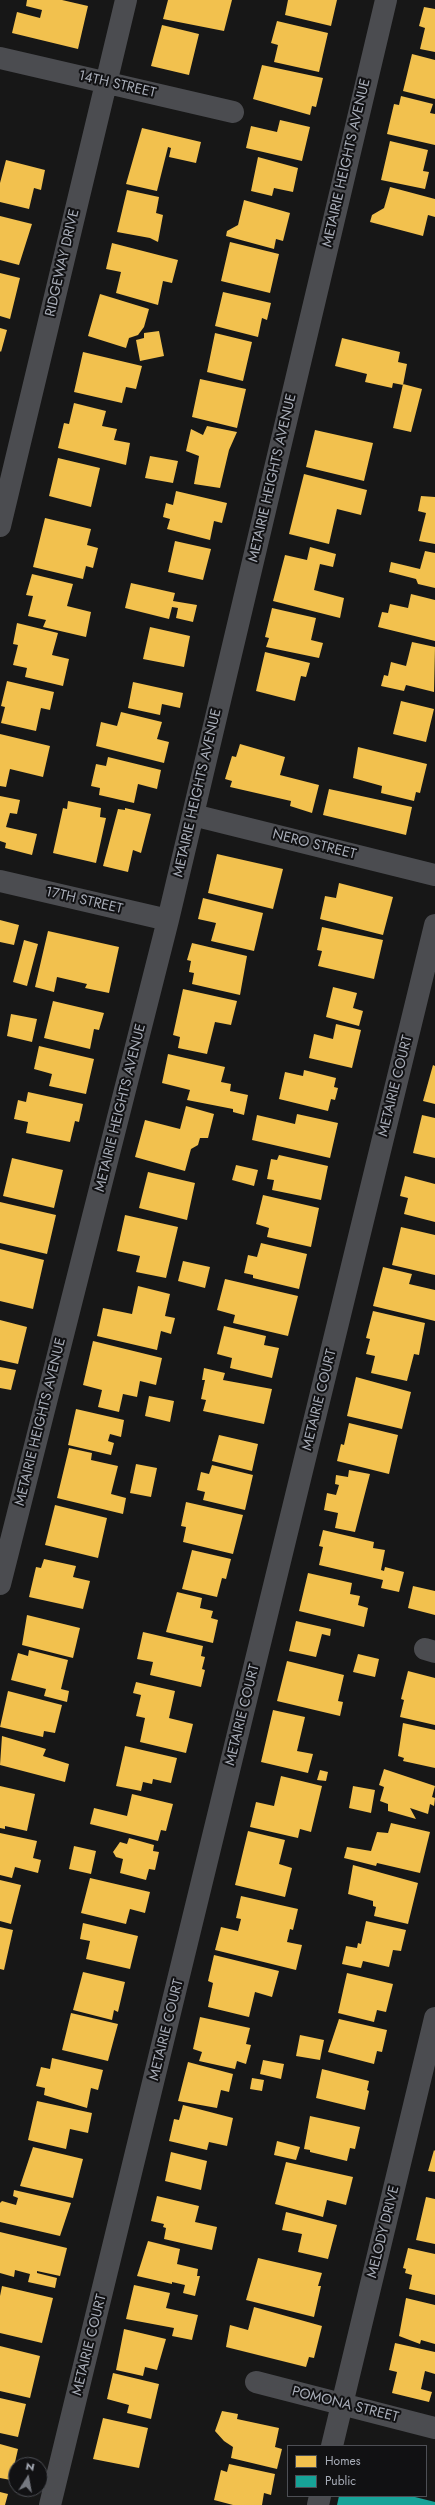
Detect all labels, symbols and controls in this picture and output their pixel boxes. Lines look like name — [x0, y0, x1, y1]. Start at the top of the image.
street label: 14TH STREET — [77, 68, 157, 102]
street label: METAIRIE HEIGHTS AVENUE — [319, 77, 375, 249]
street label: RIDGEWAY DRIVE — [42, 208, 84, 318]
street label: METAIRIE HEIGHTS AVENUE — [245, 392, 301, 564]
street label: METAIRIE HEIGHTS AVENUE — [170, 707, 226, 879]
street label: NERO STREET — [270, 826, 358, 864]
street label: 17TH STREET — [44, 884, 124, 918]
street label: METAIRIE HEIGHTS AVENUE — [92, 1022, 150, 1194]
street label: METAIRIE COURT — [375, 1034, 417, 1138]
street label: METAIRIE HEIGHTS AVENUE — [12, 1336, 70, 1508]
street label: METAIRIE COURT — [299, 1348, 341, 1452]
street label: METAIRIE COURT — [222, 1663, 264, 1767]
street label: METAIRIE COURT — [146, 1978, 188, 2082]
street label: MELODY DRIVE — [364, 2184, 404, 2280]
street label: METAIRIE COURT — [69, 2293, 111, 2397]
street label: POMONA STREET — [290, 2384, 400, 2426]
legend — [287, 2445, 427, 2497]
text: Homes — [325, 2452, 361, 2470]
north arrow — [8, 2457, 48, 2497]
text: N — [24, 2458, 36, 2475]
text: Public — [325, 2472, 356, 2490]

